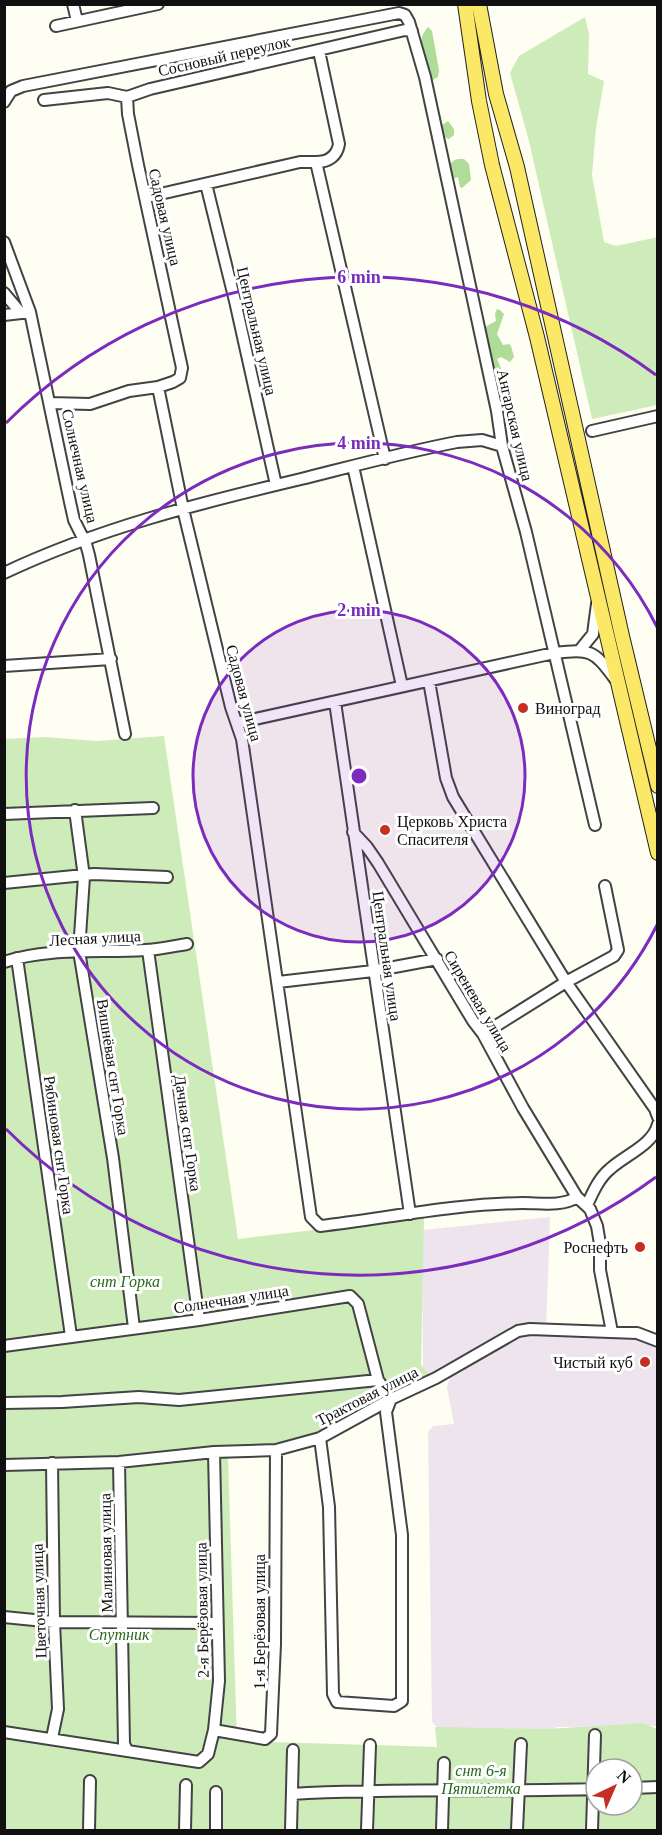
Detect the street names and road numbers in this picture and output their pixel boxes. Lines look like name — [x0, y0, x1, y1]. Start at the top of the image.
street label: Сосновый переулок — [156, 32, 292, 80]
street label: Садовая улица — [145, 167, 184, 267]
street label: Центральная улица — [233, 265, 280, 397]
street label: Ангарская улица — [493, 367, 536, 483]
street label: Солнечная улица — [58, 407, 101, 525]
street label: Садовая улица — [222, 643, 265, 743]
street label: Центральная улица — [368, 890, 405, 1022]
street label: Лесная улица — [49, 927, 141, 950]
street label: Сиреневая улица — [440, 947, 515, 1055]
street label: Вишнёвая снт Горка — [93, 997, 132, 1137]
street label: Дачная снт Горка — [170, 1074, 205, 1193]
street label: Рябиновая снт Горка — [40, 1075, 77, 1216]
street label: Солнечная улица — [172, 1282, 290, 1317]
street label: Трактовая улица — [313, 1363, 421, 1430]
street label: Малиновая улица — [96, 1493, 117, 1613]
street label: 2-я Берёзовая улица — [192, 1542, 213, 1678]
street label: Цветочная улица — [28, 1543, 51, 1659]
street label: 1-я Берёзовая улица — [251, 1554, 269, 1690]

